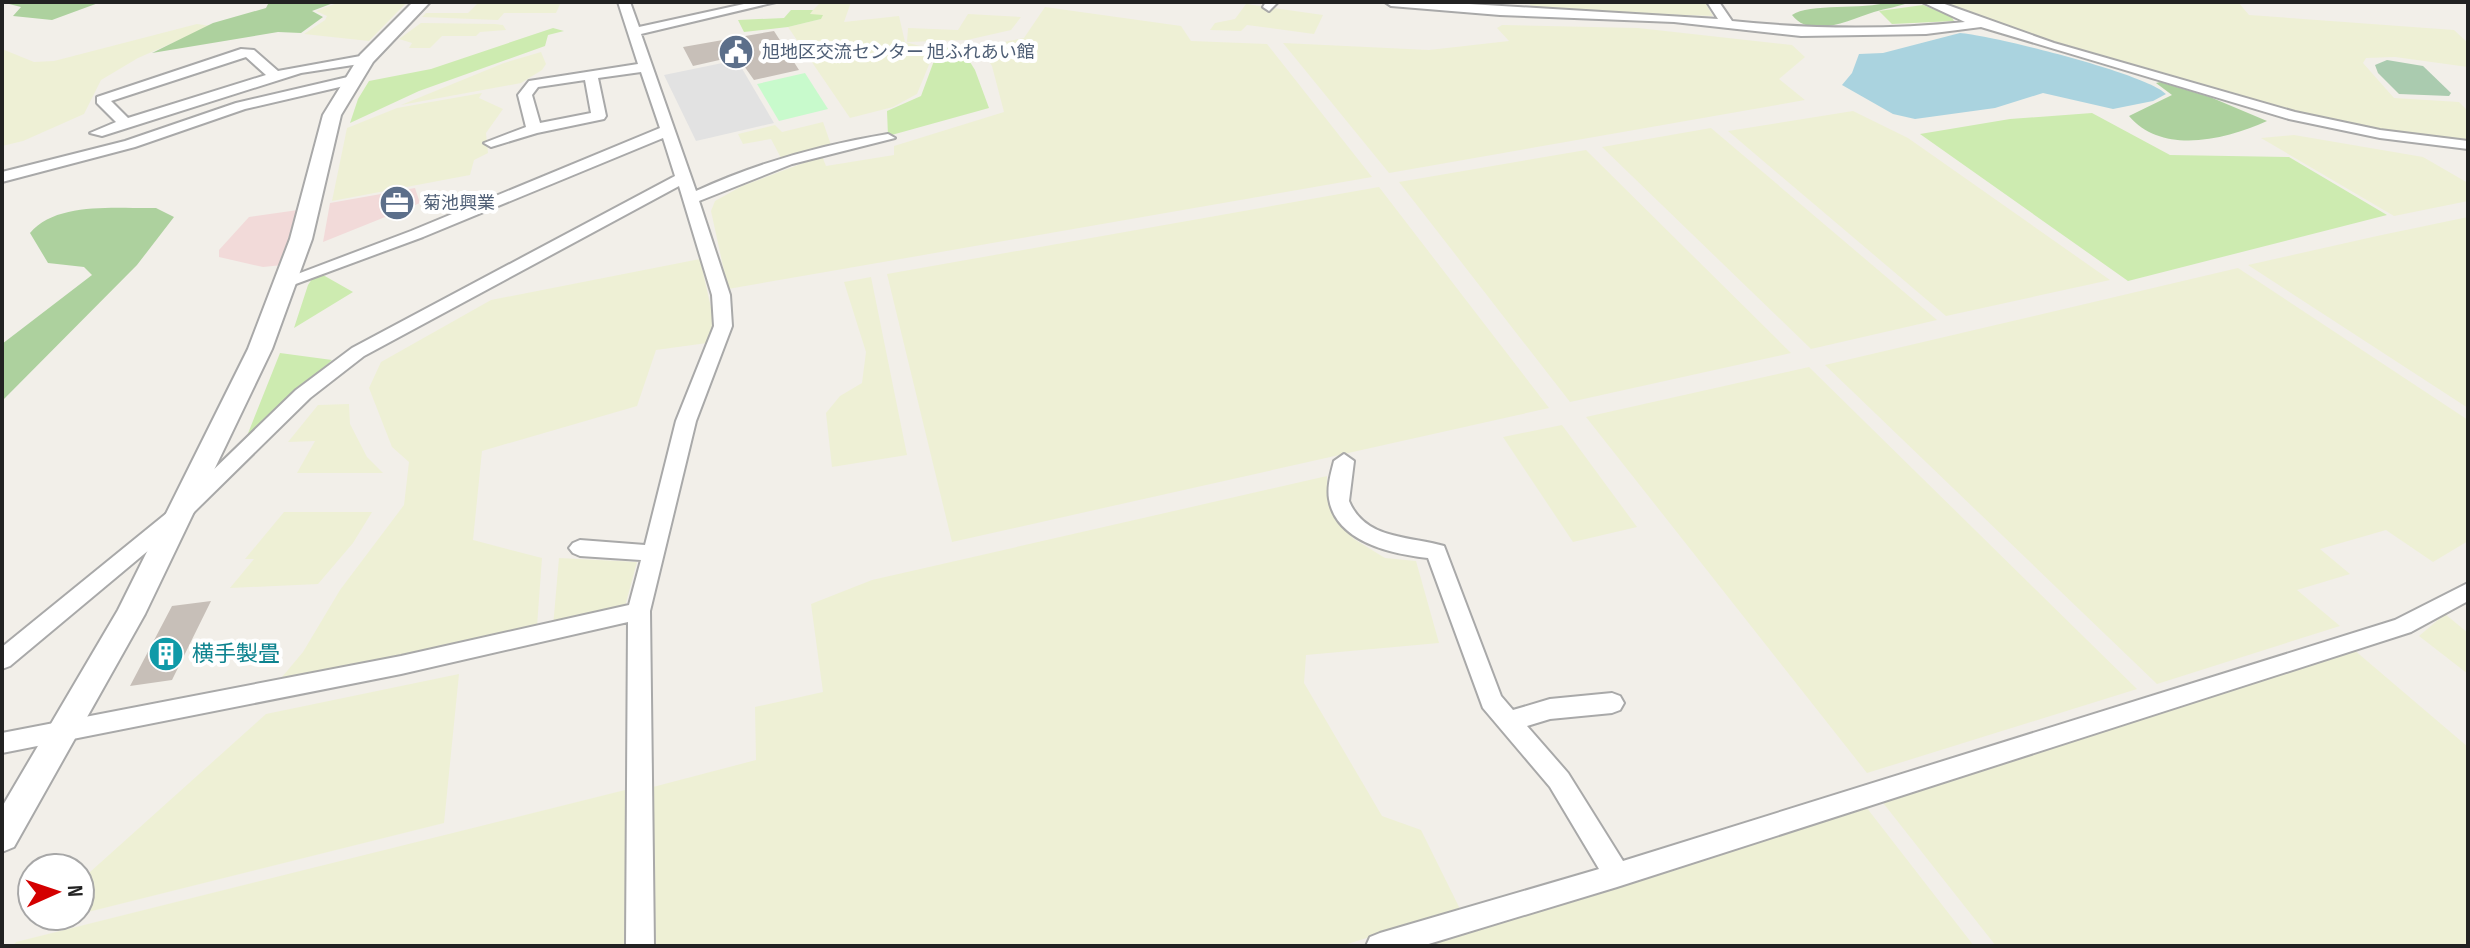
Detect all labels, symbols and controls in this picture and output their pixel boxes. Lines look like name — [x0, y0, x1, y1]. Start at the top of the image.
public building icon: 旭地区交流センター 旭ふれあい館 — [717, 33, 755, 71]
place label: 旭地区交流センター 旭ふれあい館 — [762, 42, 1035, 63]
office icon: 菊池興業 — [378, 184, 416, 222]
place label: 菊池興業 — [423, 193, 495, 214]
building icon: 横手製畳 — [147, 635, 185, 673]
place label: 横手製畳 — [192, 641, 280, 668]
north arrow — [16, 852, 96, 932]
text: N — [61, 884, 88, 898]

